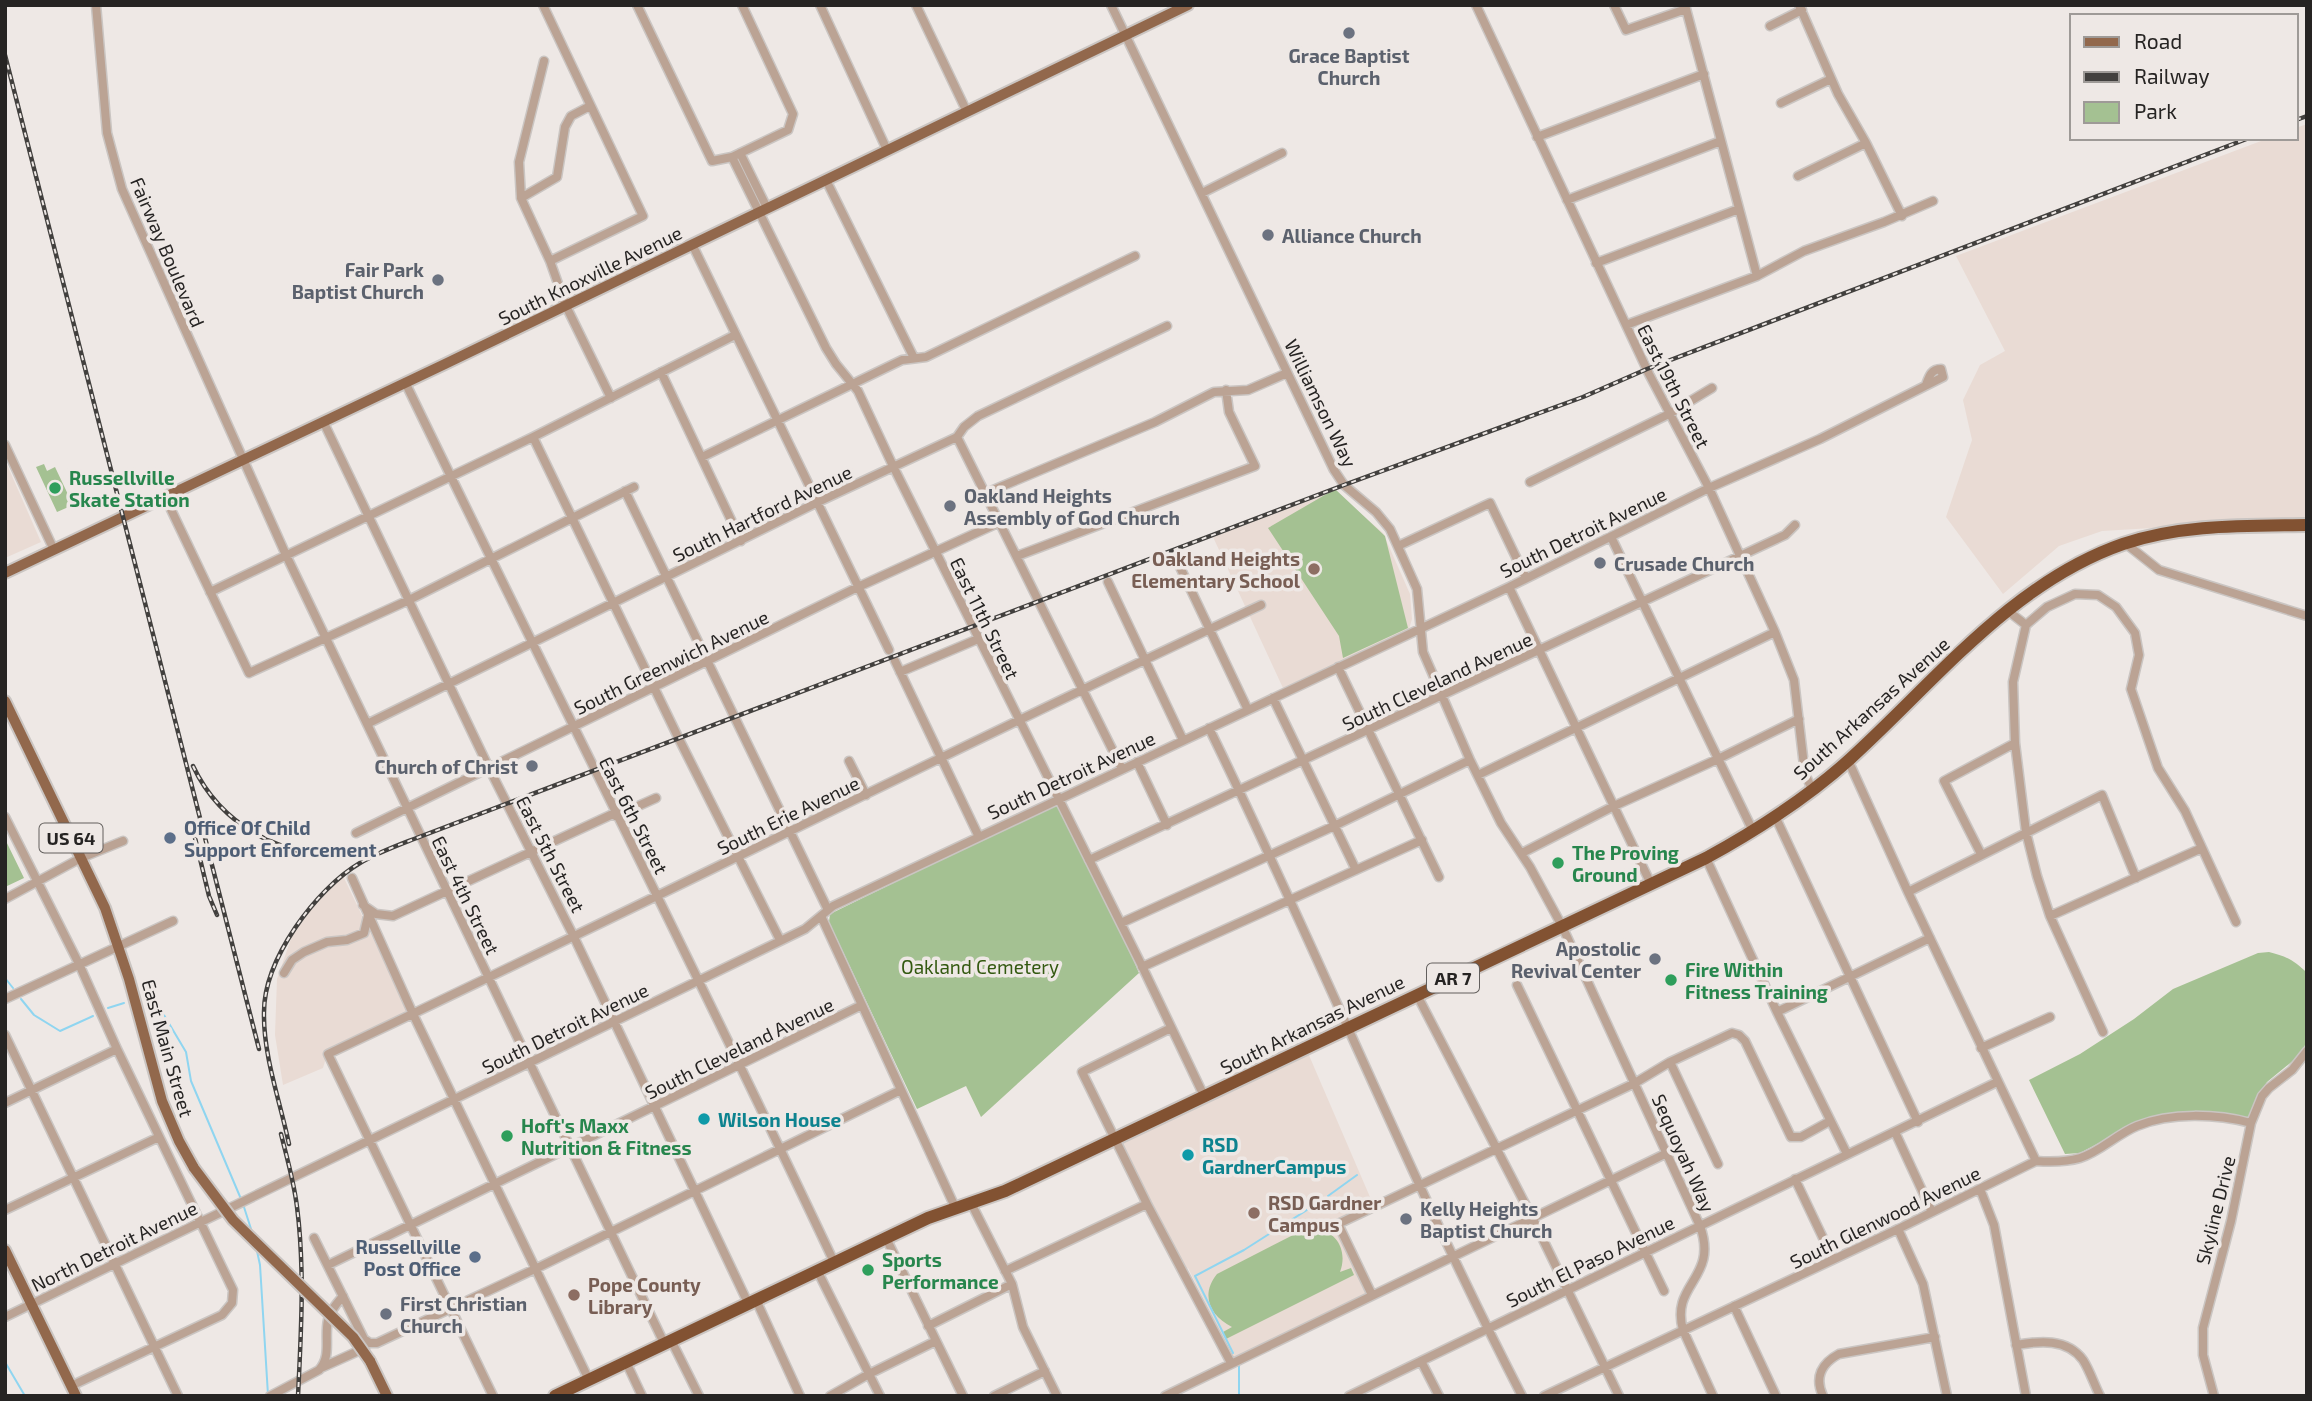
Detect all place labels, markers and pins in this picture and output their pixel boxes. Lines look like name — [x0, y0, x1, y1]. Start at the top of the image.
marker: Grace Baptist Church — [1341, 25, 1357, 41]
place label: Grace Baptist Church — [1289, 44, 1410, 89]
place label: Alliance Church — [1282, 224, 1422, 247]
marker: Alliance Church — [1260, 227, 1276, 243]
place label: Fair Park Baptist Church — [292, 258, 424, 303]
marker: Fair Park Baptist Church — [430, 272, 446, 288]
place label: Russellville Skate Station — [69, 466, 190, 511]
marker: Russellville Skate Station — [47, 480, 63, 496]
place label: Oakland Heights Assembly of God Church — [964, 484, 1180, 530]
marker: Oakland Heights Assembly of God Church — [942, 498, 958, 514]
place label: Oakland Heights Elementary School — [1131, 547, 1301, 593]
place label: Crusade Church — [1614, 552, 1755, 575]
marker: Crusade Church — [1592, 555, 1608, 571]
marker: Oakland Heights Elementary School — [1306, 561, 1322, 577]
place label: Church of Christ — [375, 755, 518, 778]
marker: Church of Christ — [524, 758, 540, 774]
place label: Office Of Child Support Enforcement — [184, 816, 377, 861]
marker: Office Of Child Support Enforcement — [162, 830, 178, 846]
place label: The Proving Ground — [1572, 841, 1679, 886]
marker: The Proving Ground — [1550, 855, 1566, 871]
place label: Apostolic Revival Center — [1511, 937, 1641, 982]
marker: Apostolic Revival Center — [1647, 951, 1663, 967]
place label: Fire Within Fitness Training — [1685, 958, 1828, 1003]
marker: Fire Within Fitness Training — [1663, 972, 1679, 988]
place label: Wilson House — [718, 1108, 842, 1131]
marker: Wilson House — [696, 1111, 712, 1127]
place label: Hoft's Maxx Nutrition & Fitness — [521, 1114, 692, 1159]
marker: Hoft's Maxx Nutrition & Fitness — [499, 1128, 515, 1144]
place label: RSD GardnerCampus — [1202, 1133, 1346, 1178]
marker: RSD GardnerCampus — [1180, 1147, 1196, 1163]
place label: RSD Gardner Campus — [1268, 1191, 1381, 1236]
place label: Kelly Heights Baptist Church — [1420, 1197, 1552, 1242]
marker: RSD Gardner Campus — [1246, 1205, 1262, 1221]
marker: Kelly Heights Baptist Church — [1398, 1211, 1414, 1227]
place label: Russellville Post Office — [355, 1235, 461, 1280]
place label: Sports Performance — [882, 1248, 999, 1293]
marker: Russellville Post Office — [467, 1249, 483, 1265]
marker: Sports Performance — [860, 1262, 876, 1278]
place label: Pope County Library — [588, 1273, 701, 1319]
marker: Pope County Library — [566, 1287, 582, 1303]
place label: First Christian Church — [400, 1292, 527, 1337]
marker: First Christian Church — [378, 1306, 394, 1322]

